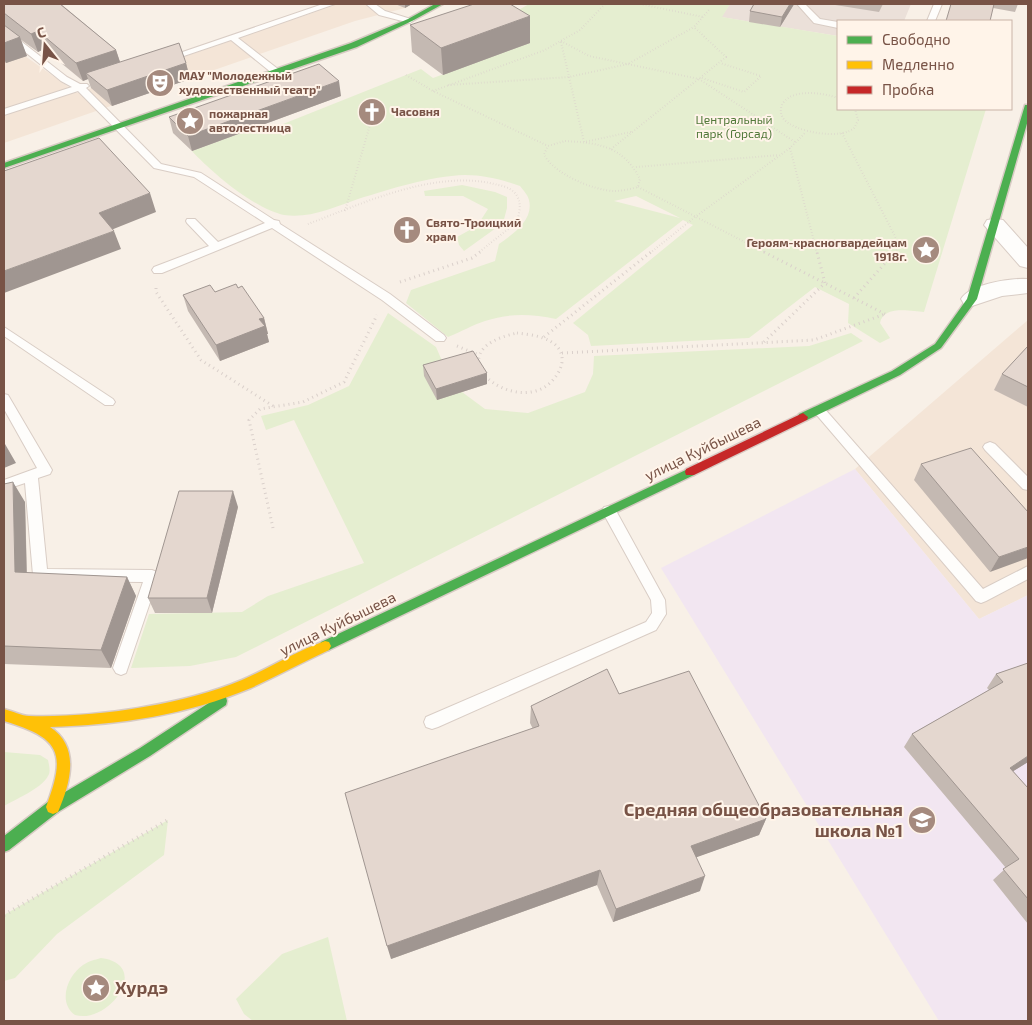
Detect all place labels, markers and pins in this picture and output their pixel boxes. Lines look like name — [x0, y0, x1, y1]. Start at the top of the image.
theatre icon: МАУ "Молодежный художественный театр" — [145, 68, 175, 98]
place label: МАУ "Молодежный художественный театр" — [179, 68, 320, 96]
church icon: Часовня — [357, 97, 387, 127]
place label: Часовня — [391, 104, 440, 118]
place icon: пожарная автолестница — [175, 106, 205, 136]
place label: пожарная автолестница — [209, 106, 291, 134]
church icon: Свято-Троицкий храм — [392, 215, 422, 245]
place label: Свято-Троицкий храм — [426, 215, 521, 243]
place label: Героям-красногвардейцам 1918г. — [747, 235, 907, 263]
place icon: Героям-красногвардейцам 1918г. — [911, 235, 941, 265]
place label: Средняя общеобразовательная школа №1 — [624, 798, 903, 841]
school or university icon: Средняя общеобразовательная школа №1 — [907, 805, 937, 835]
place icon: Хурдэ — [81, 973, 111, 1003]
place label: Хурдэ — [115, 976, 168, 998]

